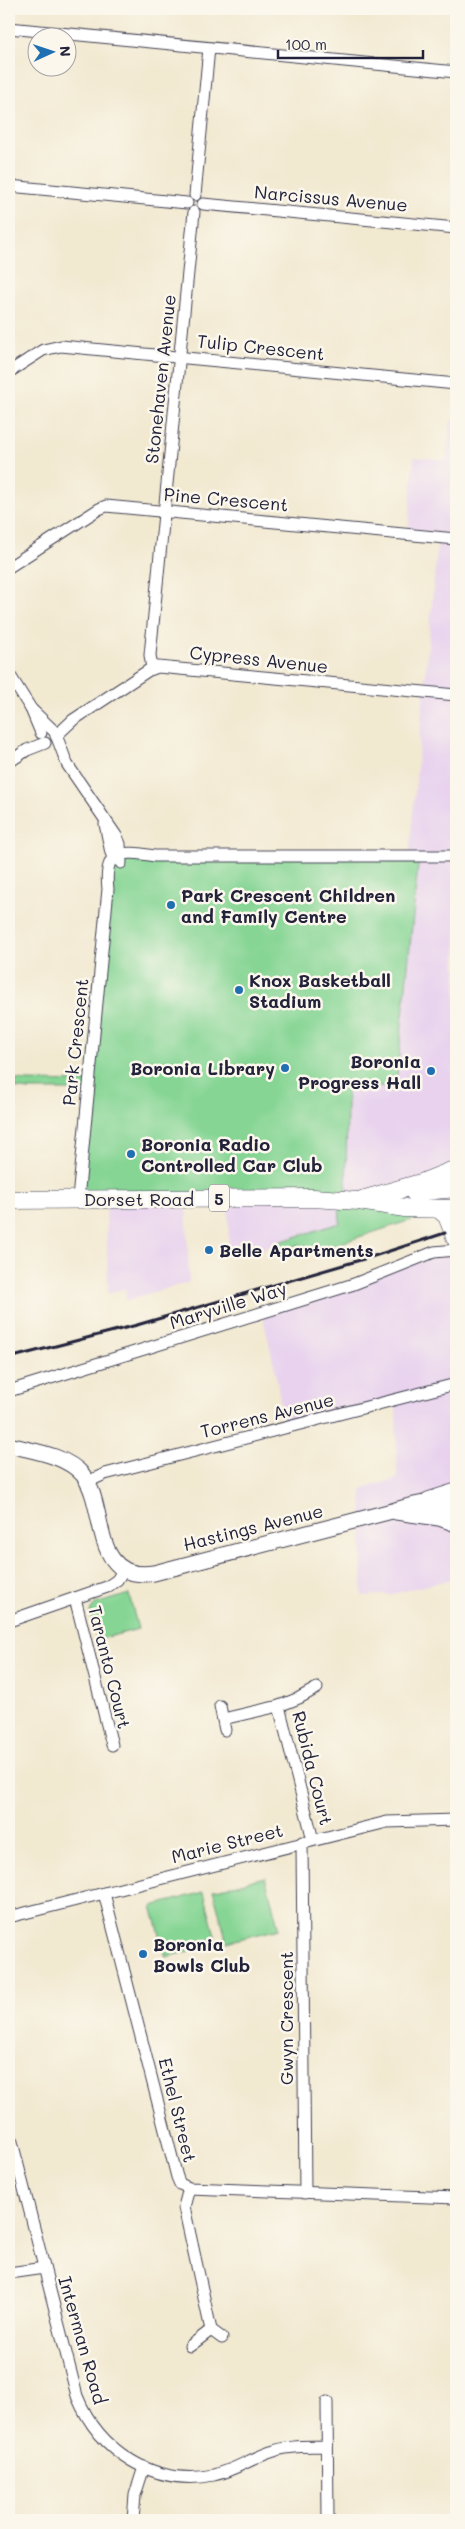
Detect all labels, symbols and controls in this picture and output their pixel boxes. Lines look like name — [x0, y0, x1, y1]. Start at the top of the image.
north arrow — [28, 28, 78, 78]
scale bar — [278, 28, 422, 60]
text: 100 m — [285, 34, 327, 54]
text: N — [56, 45, 75, 57]
street label: Narcissus Avenue — [253, 179, 409, 217]
street label: Stonehaven Avenue — [139, 293, 181, 465]
street label: Tulip Crescent — [196, 328, 326, 366]
street label: Pine Crescent — [163, 482, 289, 516]
street label: Cypress Avenue — [189, 640, 329, 678]
place label: Park Crescent Children and Family Centre — [181, 883, 395, 928]
marker: Park Crescent Children and Family Centre — [165, 899, 177, 911]
place label: Knox Basketball Stadium — [249, 968, 391, 1013]
street label: Park Crescent — [56, 977, 94, 1107]
marker: Knox Basketball Stadium — [233, 984, 245, 996]
place label: Boronia Progress Hall — [298, 1049, 421, 1094]
place label: Boronia Library — [130, 1056, 275, 1080]
marker: Boronia Library — [279, 1062, 291, 1074]
marker: Boronia Progress Hall — [425, 1065, 437, 1077]
place label: Boronia Radio Controlled Car Club — [141, 1132, 322, 1177]
marker: Boronia Radio Controlled Car Club — [125, 1148, 137, 1160]
road number: 5 — [209, 1184, 229, 1212]
street label: Dorset Road — [84, 1187, 194, 1211]
place label: Belle Apartments — [219, 1238, 374, 1262]
marker: Belle Apartments — [203, 1244, 215, 1256]
street label: Maryville Way — [166, 1276, 290, 1334]
street label: Torrens Avenue — [198, 1387, 336, 1443]
street label: Hastings Avenue — [181, 1498, 325, 1556]
street label: Taranto Court — [83, 1603, 137, 1731]
street label: Rubida Court — [287, 1708, 339, 1828]
street label: Marie Street — [169, 1818, 285, 1868]
place label: Boronia Bowls Club — [153, 1932, 250, 1977]
marker: Boronia Bowls Club — [137, 1948, 149, 1960]
street label: Gwyn Crescent — [274, 1951, 298, 2085]
street label: Ethel Street — [153, 2055, 203, 2165]
street label: Interman Road — [53, 2273, 113, 2407]

